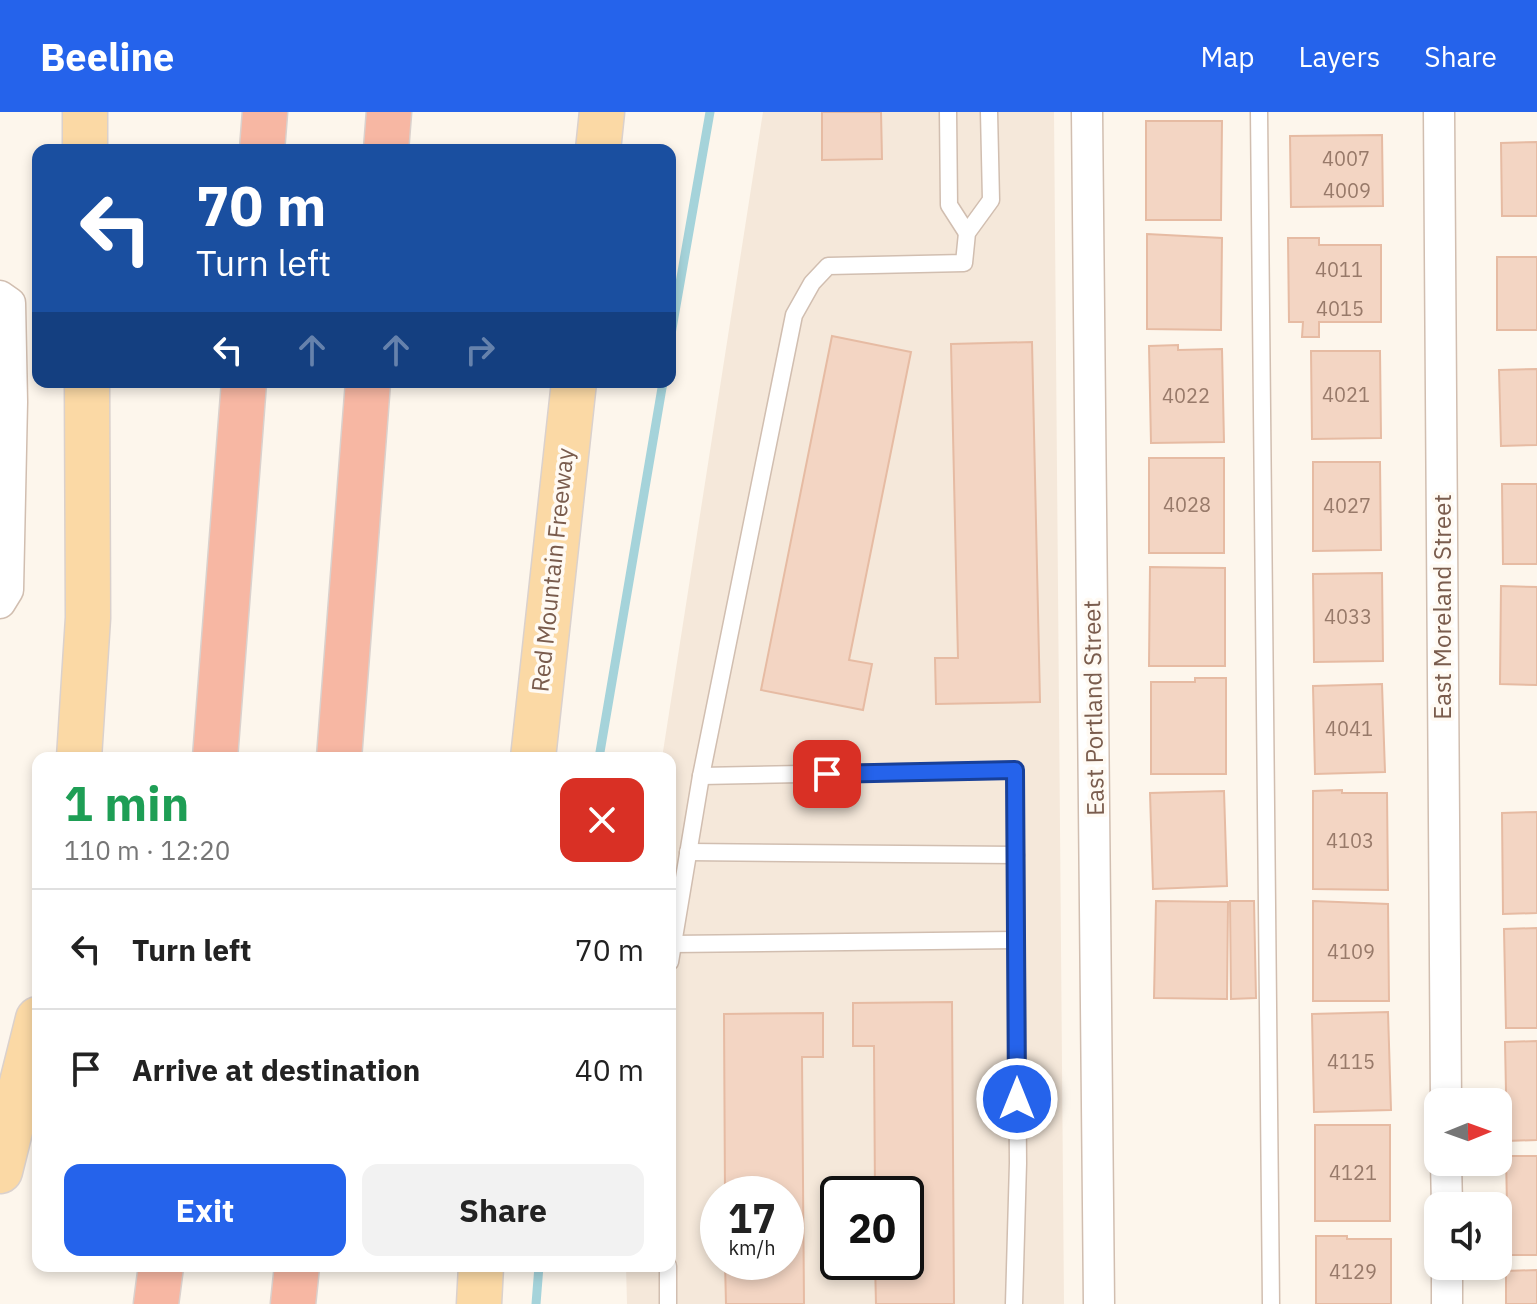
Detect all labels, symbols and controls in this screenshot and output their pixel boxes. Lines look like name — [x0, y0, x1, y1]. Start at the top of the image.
text: Beeline — [40, 32, 174, 81]
text: Map — [1200, 38, 1254, 75]
text: Layers — [1298, 38, 1380, 75]
text: Share — [1424, 38, 1497, 75]
house number: 4007 — [1322, 145, 1370, 172]
text: 70 m — [196, 169, 326, 241]
icon: left — [64, 176, 168, 280]
house number: 4009 — [1323, 177, 1371, 204]
text: Turn left — [196, 239, 331, 286]
house number: 4011 — [1315, 256, 1363, 283]
house number: 4015 — [1316, 295, 1364, 322]
icon: left — [206, 328, 250, 372]
icon: ahead — [290, 328, 334, 372]
icon: ahead — [374, 328, 418, 372]
icon: right — [458, 328, 502, 372]
house number: 4021 — [1322, 381, 1370, 408]
house number: 4022 — [1162, 382, 1210, 409]
street label: Red Mountain Freeway — [523, 446, 581, 694]
house number: 4028 — [1163, 491, 1211, 518]
house number: 4027 — [1323, 492, 1371, 519]
street label: East Moreland Street — [1426, 494, 1458, 720]
street label: East Portland Street — [1075, 600, 1111, 816]
house number: 4033 — [1324, 603, 1372, 630]
house number: 4041 — [1325, 715, 1373, 742]
pin — [793, 740, 861, 808]
icon: arrive — [805, 752, 849, 796]
text: 1 min — [64, 772, 189, 834]
button: close — [560, 778, 644, 862]
house number: 4103 — [1326, 827, 1374, 854]
text: 110 m · 12:20 — [64, 833, 230, 867]
icon: left — [64, 927, 108, 971]
text: Turn left — [132, 930, 251, 969]
text: 70 m — [575, 930, 644, 969]
house number: 4109 — [1327, 938, 1375, 965]
icon: arrive — [64, 1047, 108, 1091]
house number: 4115 — [1327, 1048, 1375, 1075]
text: Arrive at destination — [132, 1050, 420, 1089]
text: 40 m — [575, 1050, 644, 1089]
position arrow — [975, 1057, 1059, 1141]
north arrow — [1424, 1088, 1512, 1176]
map controls — [1424, 1088, 1512, 1280]
house number: 4121 — [1329, 1159, 1377, 1186]
button: Exit — [64, 1164, 346, 1256]
button: Share — [362, 1164, 644, 1256]
speed limit sign: 20 — [820, 1176, 924, 1280]
text: 17 — [728, 1192, 776, 1244]
button: sound — [1424, 1192, 1512, 1280]
text: km/h — [728, 1234, 776, 1261]
house number: 4129 — [1329, 1258, 1377, 1285]

